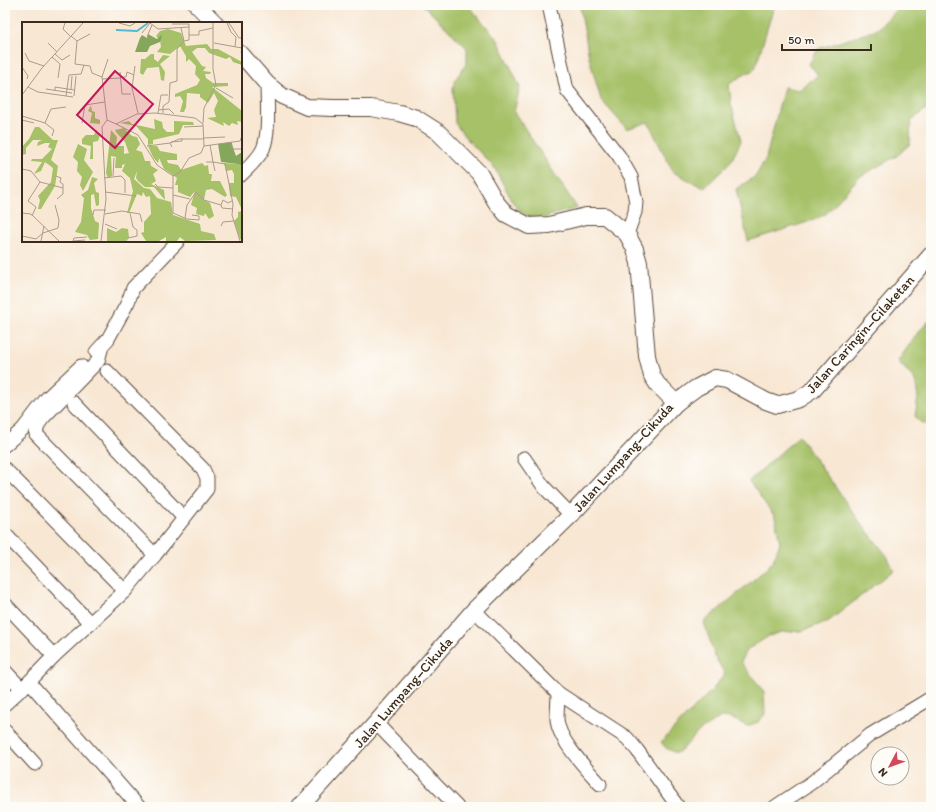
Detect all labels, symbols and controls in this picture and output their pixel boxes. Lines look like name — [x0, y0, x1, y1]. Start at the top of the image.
inset map — [22, 22, 242, 242]
scale bar — [782, 26, 871, 52]
text: 50 m — [788, 33, 814, 47]
street label: Jalan Caringin–Cilaketan — [803, 272, 918, 397]
street label: Jalan Lumpang–Cikuda — [570, 399, 677, 516]
street label: Jalan Lumpang–Cikuda — [351, 633, 457, 751]
north arrow — [870, 746, 910, 786]
text: N — [875, 765, 890, 779]

